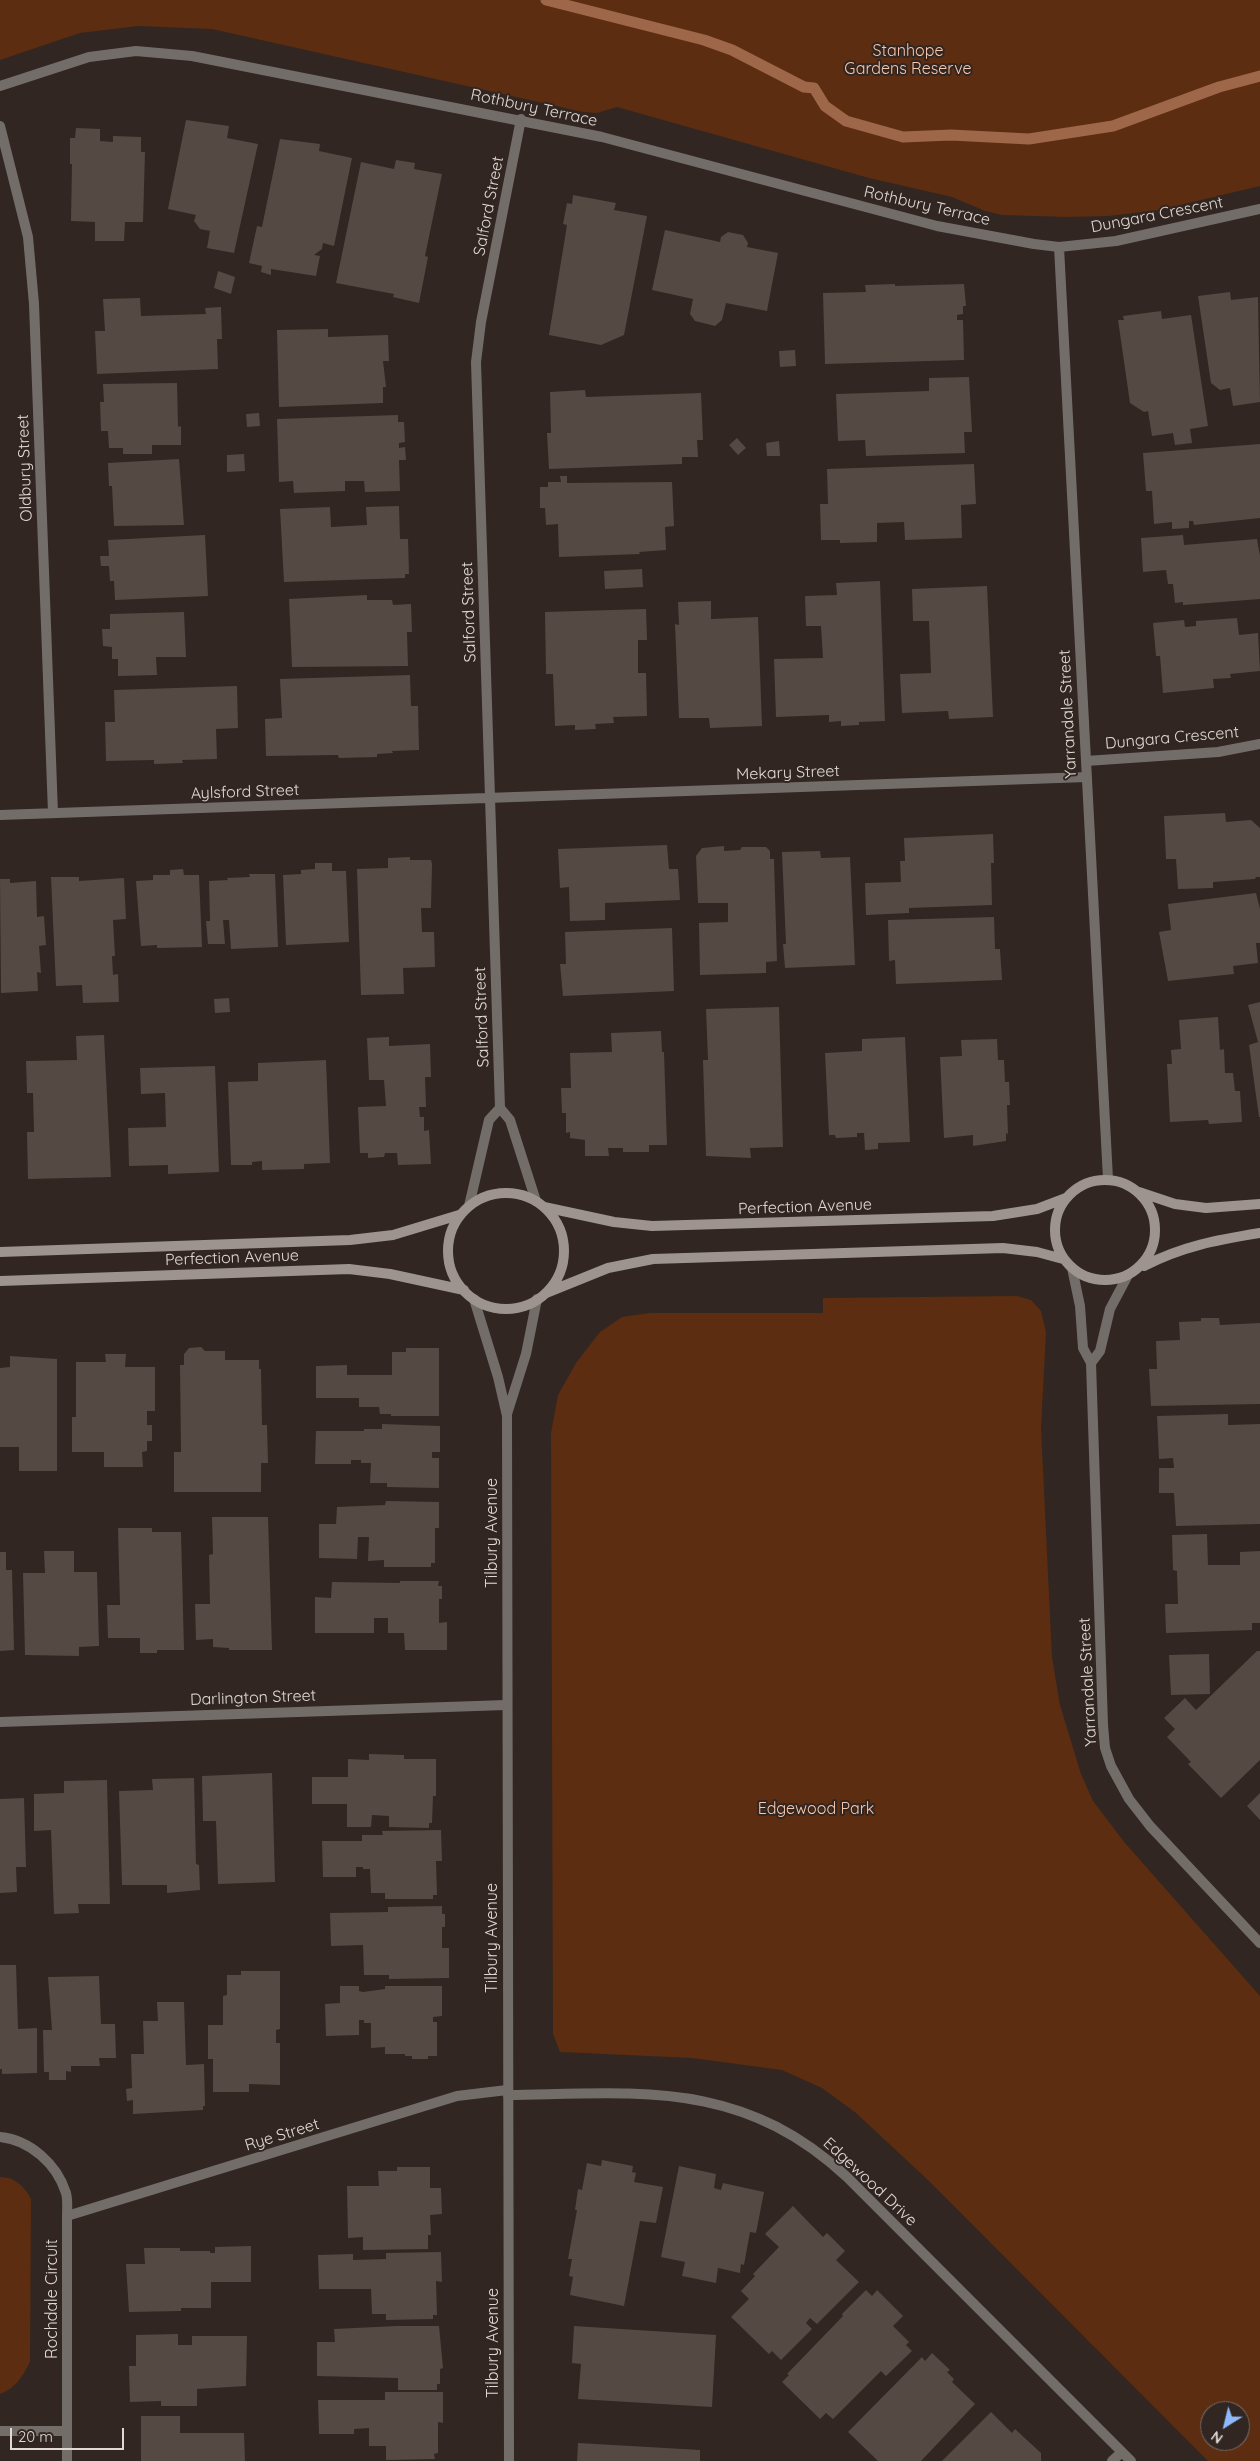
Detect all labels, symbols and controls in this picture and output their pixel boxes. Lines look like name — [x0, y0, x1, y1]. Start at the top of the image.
park label: Stanhope Gardens Reserve — [844, 41, 972, 79]
street label: Rothbury Terrace — [469, 85, 599, 131]
street label: Salford Street — [470, 155, 508, 257]
street label: Rothbury Terrace — [862, 182, 992, 230]
street label: Dungara Crescent — [1089, 193, 1225, 237]
street label: Oldbury Street — [14, 414, 36, 522]
street label: Salford Street — [458, 561, 480, 663]
street label: Yarrandale Street — [1055, 649, 1081, 779]
street label: Dungara Crescent — [1104, 723, 1240, 753]
street label: Mekary Street — [736, 762, 840, 784]
street label: Aylsford Street — [190, 781, 300, 803]
street label: Salford Street — [471, 966, 493, 1068]
street label: Perfection Avenue — [738, 1195, 872, 1219]
street label: Perfection Avenue — [165, 1246, 299, 1270]
street label: Tilbury Avenue — [482, 1478, 502, 1588]
street label: Yarrandale Street — [1075, 1617, 1101, 1747]
street label: Darlington Street — [190, 1686, 316, 1710]
park label: Edgewood Park — [758, 1799, 874, 1819]
street label: Tilbury Avenue — [482, 1883, 502, 1993]
street label: Rye Street — [242, 2115, 322, 2155]
street label: Edgewood Drive — [819, 2134, 921, 2230]
street label: Rochdale Circuit — [42, 2239, 62, 2359]
street label: Tilbury Avenue — [483, 2288, 503, 2398]
north arrow — [1200, 2401, 1250, 2451]
scale bar — [12, 2418, 126, 2450]
text: 20 m — [18, 2427, 53, 2446]
text: N — [1207, 2427, 1226, 2448]

